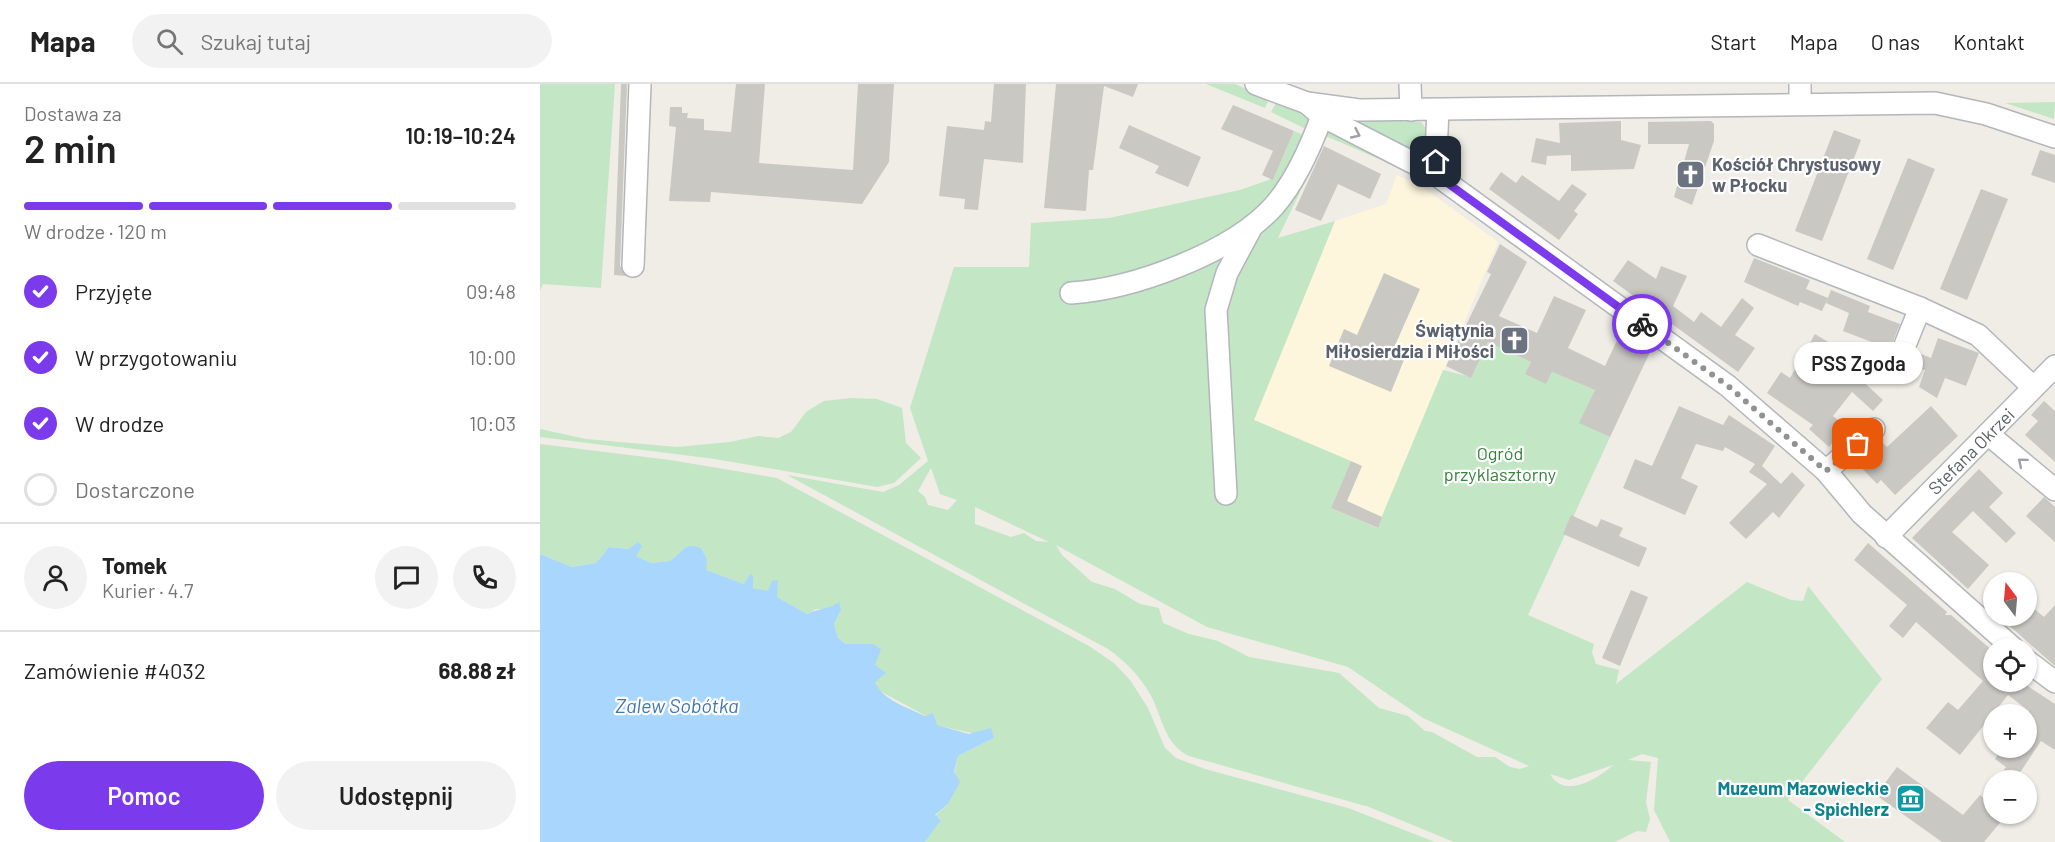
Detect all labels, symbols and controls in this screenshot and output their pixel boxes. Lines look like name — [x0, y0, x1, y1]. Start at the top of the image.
search box — [132, 14, 552, 68]
text: Mapa — [30, 24, 96, 58]
icon: search — [153, 25, 186, 58]
text: Szukaj tutaj — [201, 28, 311, 54]
text: Start — [1710, 29, 1757, 54]
text: Mapa — [1790, 29, 1838, 54]
text: O nas — [1871, 29, 1920, 54]
text: Kontakt — [1953, 29, 2025, 54]
text: Dostawa za — [24, 101, 122, 125]
text: 10:19–10:24 — [405, 122, 516, 148]
text: 2 min — [24, 124, 117, 171]
one-way arrow — [1349, 126, 1360, 138]
pin — [1410, 136, 1461, 187]
icon: home — [1419, 145, 1452, 178]
place label: Kościół Chrystusowy w Płocku — [1712, 153, 1881, 196]
church icon: Kościół Chrystusowy w Płocku — [1675, 158, 1707, 190]
text: W drodze · 120 m — [24, 219, 167, 243]
icon: check — [24, 275, 57, 308]
text: Przyjęte — [75, 278, 152, 304]
text: 09:48 — [466, 279, 516, 303]
courier — [1612, 294, 1672, 354]
icon: bike — [1626, 308, 1659, 341]
place label: Świątynia Miłosierdzia i Miłości — [1326, 319, 1494, 362]
church icon: Świątynia Miłosierdzia i Miłości — [1499, 324, 1531, 356]
icon: check — [24, 341, 57, 374]
callout: PSS Zgoda — [1794, 342, 1922, 384]
text: W przygotowaniu — [75, 344, 237, 370]
text: 10:00 — [468, 345, 516, 369]
text: PSS Zgoda — [1811, 351, 1906, 375]
street label: Stefana Okrzei — [1923, 403, 2019, 499]
icon: check — [24, 407, 57, 440]
text: W drodze — [75, 410, 164, 436]
text: 10:03 — [469, 411, 516, 435]
pin — [1832, 418, 1883, 469]
icon: bag — [1841, 427, 1874, 460]
park label: Ogród przyklasztorny — [1444, 442, 1556, 485]
one-way arrow — [2018, 458, 2029, 469]
text: Dostarczone — [75, 476, 195, 502]
button: person — [24, 546, 87, 609]
button: chat — [375, 546, 438, 609]
button: phone — [453, 546, 516, 609]
text: Tomek — [102, 552, 167, 578]
north arrow — [1983, 572, 2037, 626]
map controls — [1983, 572, 2037, 824]
text: Kurier · 4.7 — [102, 578, 194, 602]
button: locate — [1983, 638, 2037, 692]
text: Zamówienie #4032 — [24, 657, 206, 683]
text: 68.88 zł — [438, 657, 516, 683]
water label: Zalew Sobótka — [615, 693, 739, 717]
button: + — [1983, 704, 2037, 758]
button: Pomoc — [24, 761, 264, 830]
button: Udostępnij — [276, 761, 516, 830]
button: − — [1983, 770, 2037, 824]
place label: Muzeum Mazowieckie - Spichlerz — [1717, 777, 1889, 820]
museum icon: Muzeum Mazowieckie - Spichlerz — [1894, 782, 1926, 814]

